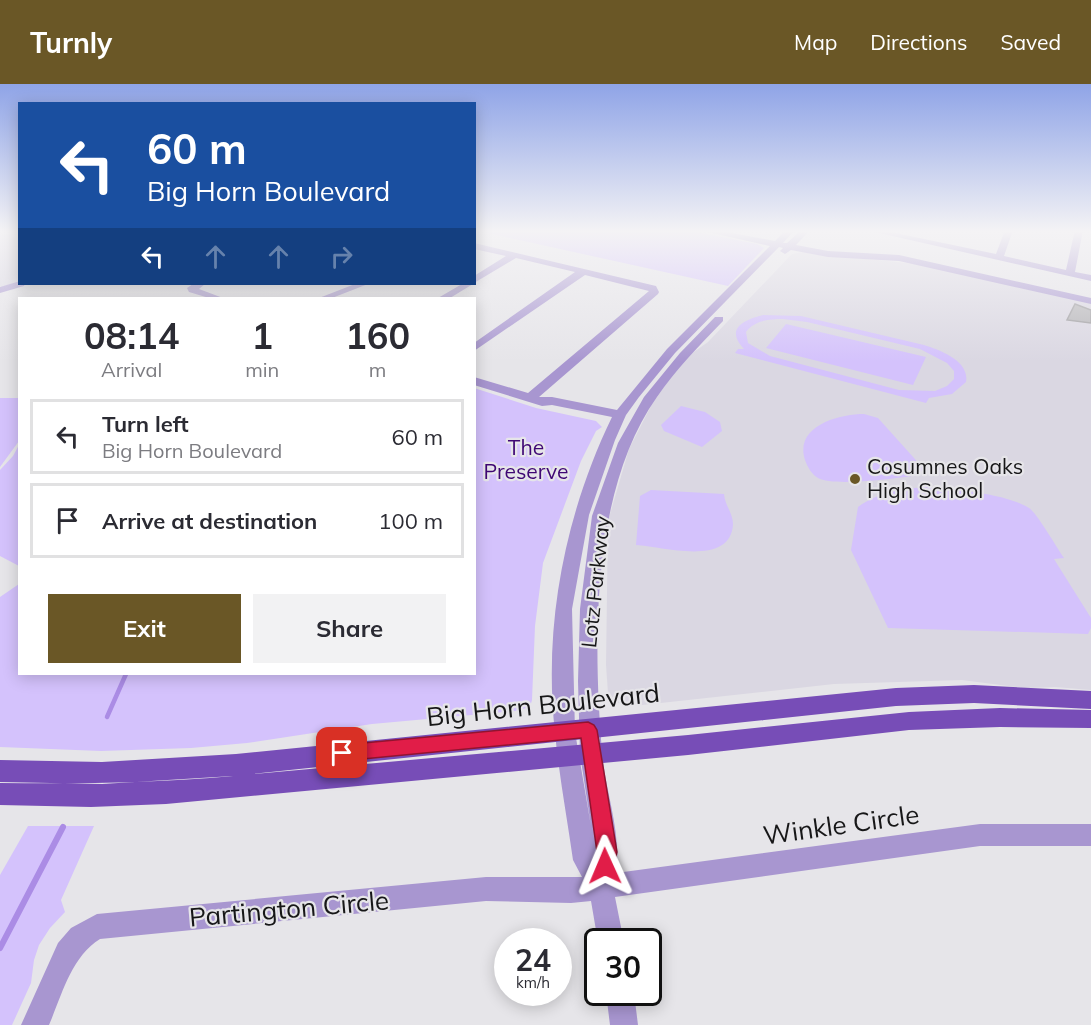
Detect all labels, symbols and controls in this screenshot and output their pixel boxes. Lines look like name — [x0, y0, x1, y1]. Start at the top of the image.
text: Turnly — [30, 25, 112, 60]
text: Map — [794, 29, 837, 55]
text: Directions — [870, 29, 967, 55]
text: Saved — [1000, 29, 1061, 55]
text: 60 m — [147, 122, 247, 175]
icon: left — [48, 126, 126, 204]
text: Big Horn Boulevard — [147, 174, 390, 208]
icon: left — [136, 240, 169, 273]
icon: ahead — [199, 240, 232, 273]
icon: ahead — [262, 240, 295, 273]
icon: right — [325, 240, 358, 273]
text: 08:14 — [84, 313, 179, 358]
text: 1 — [251, 313, 273, 358]
text: 160 — [345, 313, 410, 358]
text: Arrival — [101, 357, 162, 382]
text: min — [245, 357, 279, 382]
text: m — [369, 357, 386, 382]
text: Turn left — [102, 410, 189, 438]
icon: left — [51, 420, 84, 453]
text: 60 m — [392, 423, 443, 451]
park label: The Preserve — [484, 434, 568, 484]
text: Big Horn Boulevard — [102, 438, 282, 463]
place label: Cosumnes Oaks High School — [867, 453, 1023, 503]
marker: Cosumnes Oaks High School — [848, 472, 862, 486]
icon: arrive — [51, 504, 84, 537]
text: Arrive at destination — [102, 507, 317, 535]
text: 100 m — [378, 507, 443, 535]
street label: Lotz Parkway — [575, 515, 615, 649]
button: Exit — [48, 594, 241, 663]
button: Share — [253, 594, 446, 663]
street label: Big Horn Boulevard — [425, 676, 661, 733]
pin — [316, 727, 367, 778]
icon: arrive — [325, 736, 358, 769]
street label: Winkle Circle — [761, 797, 921, 852]
position arrow — [573, 834, 637, 898]
street label: Partington Circle — [188, 883, 390, 934]
speed limit sign: 30 — [584, 928, 662, 1006]
text: 24 — [515, 941, 551, 979]
text: km/h — [516, 973, 550, 992]

